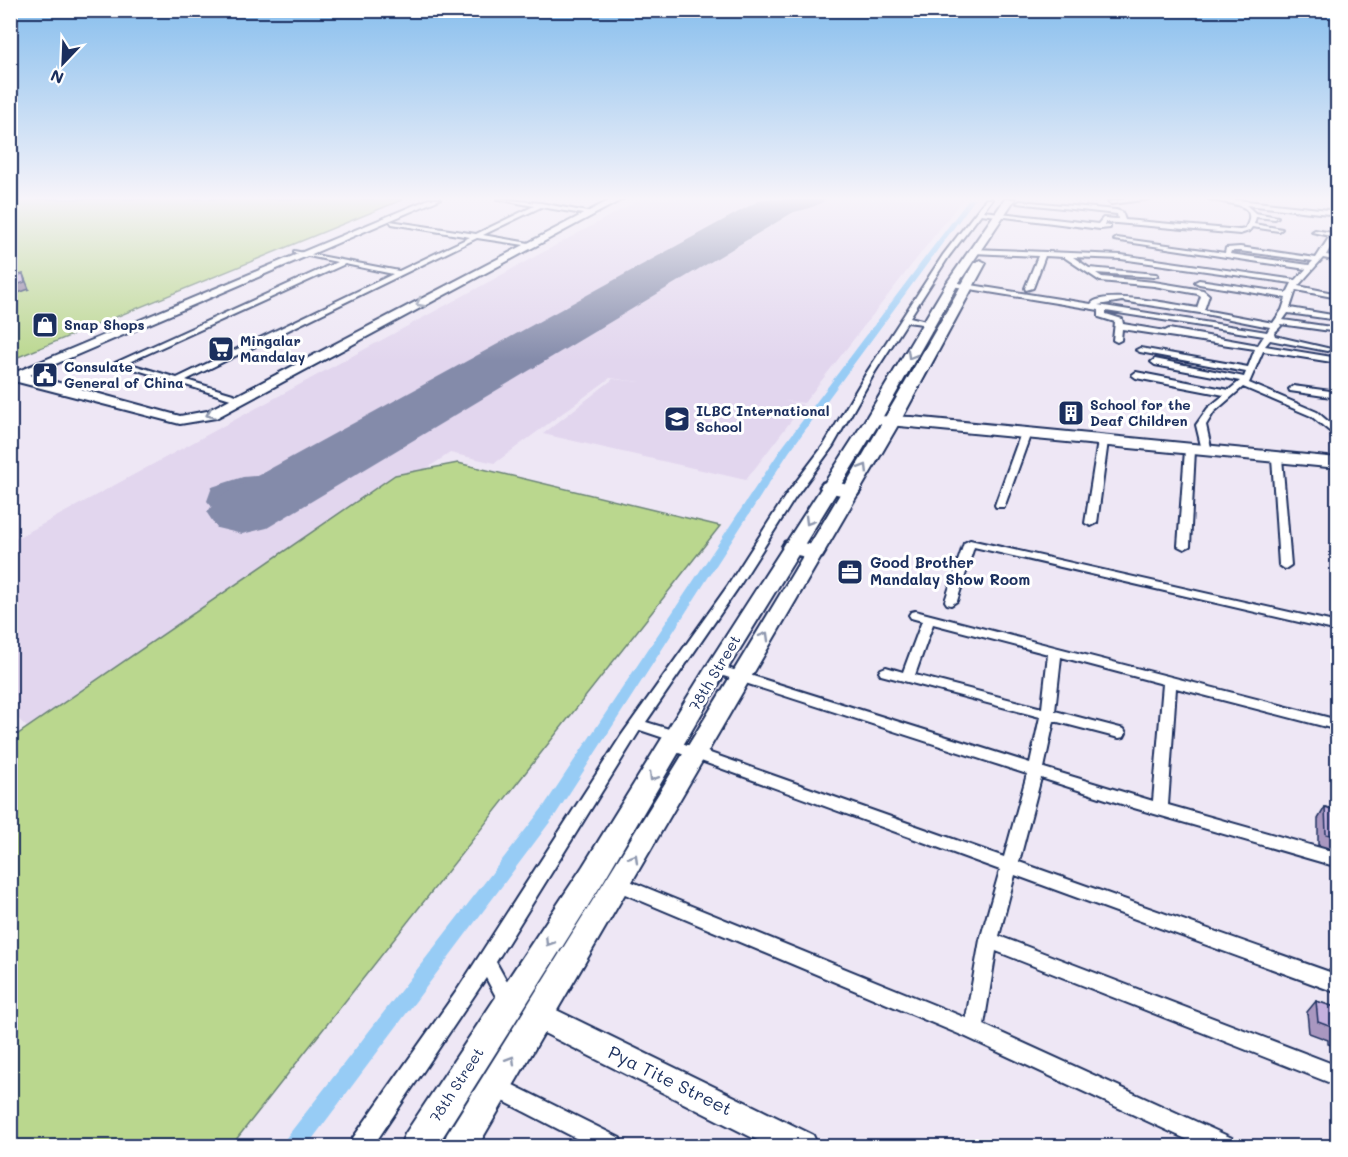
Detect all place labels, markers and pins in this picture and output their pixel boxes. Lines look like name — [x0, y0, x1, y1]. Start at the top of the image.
shop icon: Snap Shops — [30, 310, 60, 340]
place label: Snap Shops — [64, 315, 145, 334]
place label: Mingalar Mandalay — [240, 331, 306, 366]
supermarket icon: Mingalar Mandalay — [206, 334, 236, 364]
place label: Consulate General of China — [64, 357, 184, 392]
public building icon: Consulate General of China — [30, 360, 60, 390]
place label: School for the Deaf Children — [1090, 395, 1191, 430]
building icon: School for the Deaf Children — [1056, 398, 1086, 428]
place label: ILBC International School — [696, 401, 830, 436]
school or university icon: ILBC International School — [662, 404, 692, 434]
place label: Good Brother Mandalay Show Room — [870, 552, 1030, 589]
office icon: Good Brother Mandalay Show Room — [835, 557, 865, 587]

